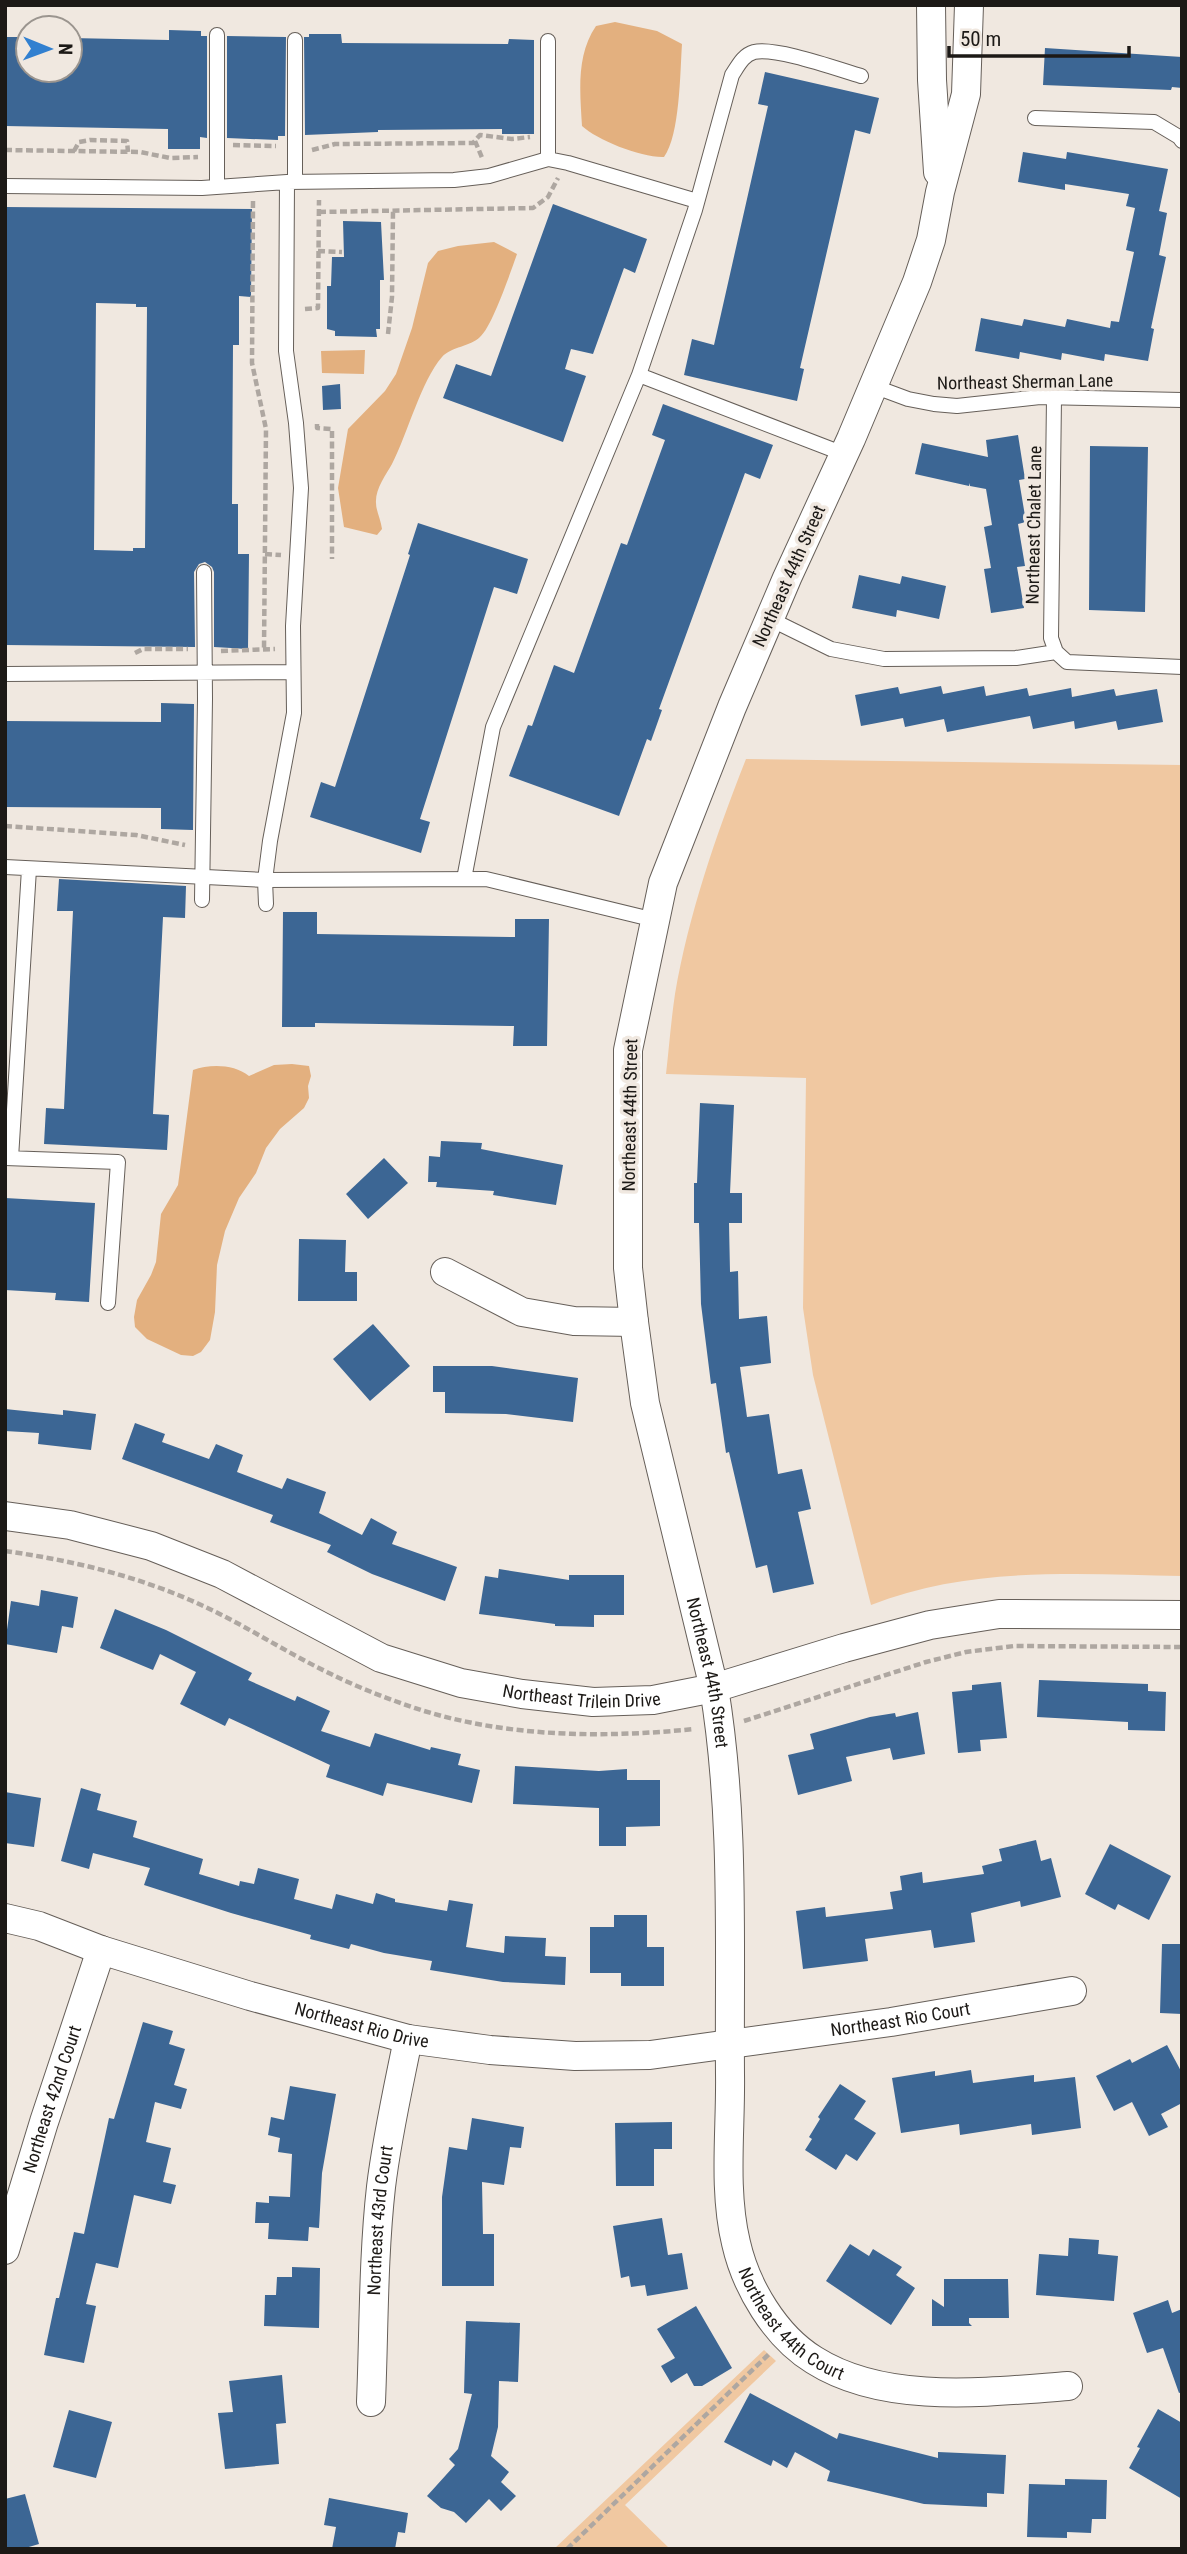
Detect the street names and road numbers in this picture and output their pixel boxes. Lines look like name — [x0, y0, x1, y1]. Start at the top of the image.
street label: Northeast Sherman Lane — [937, 369, 1113, 394]
street label: Northeast Chalet Lane — [1022, 445, 1045, 605]
street label: Northeast 44th Street — [748, 502, 829, 650]
street label: Northeast 44th Street — [618, 1038, 641, 1192]
street label: Northeast 44th Street — [682, 1595, 733, 1749]
street label: Northeast Trilein Drive — [501, 1680, 662, 1712]
street label: Northeast Rio Drive — [293, 1998, 430, 2052]
street label: Northeast Rio Court — [829, 1998, 972, 2040]
street label: Northeast 42nd Court — [18, 2023, 85, 2175]
street label: Northeast 43rd Court — [363, 2144, 397, 2296]
street label: Northeast 44th Court — [734, 2264, 847, 2384]

